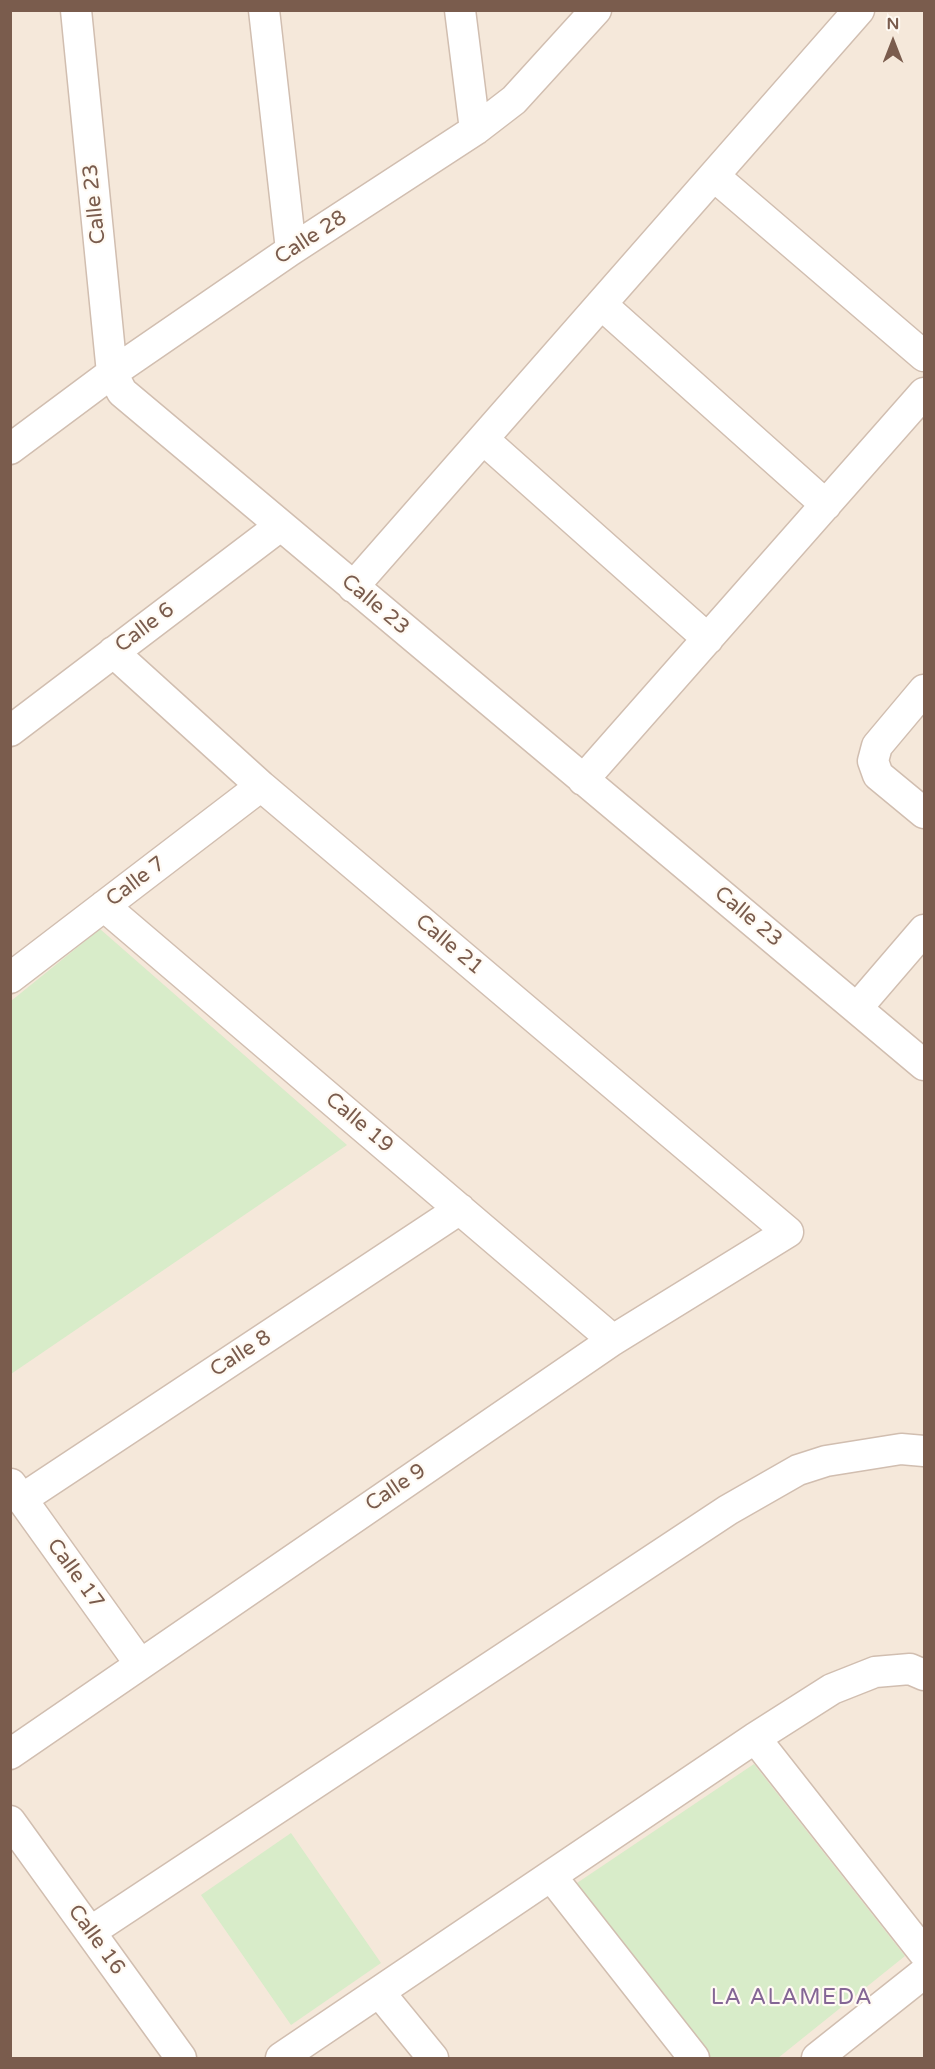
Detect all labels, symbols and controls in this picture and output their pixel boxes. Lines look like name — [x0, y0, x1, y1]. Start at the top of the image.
north arrow — [863, 12, 923, 72]
text: N — [887, 14, 899, 34]
street label: Calle 23 — [78, 163, 112, 245]
street label: Calle 28 — [270, 205, 352, 271]
street label: Calle 23 — [336, 569, 414, 641]
street label: Calle 6 — [111, 598, 179, 658]
street label: Calle 7 — [102, 852, 170, 912]
street label: Calle 23 — [709, 881, 787, 953]
street label: Calle 21 — [410, 909, 488, 981]
street label: Calle 19 — [320, 1087, 398, 1159]
street label: Calle 8 — [206, 1325, 276, 1383]
street label: Calle 9 — [361, 1459, 431, 1517]
street label: Calle 17 — [41, 1534, 109, 1614]
street label: Calle 16 — [62, 1900, 130, 1980]
district label: LA ALAMEDA — [711, 1985, 873, 2011]

